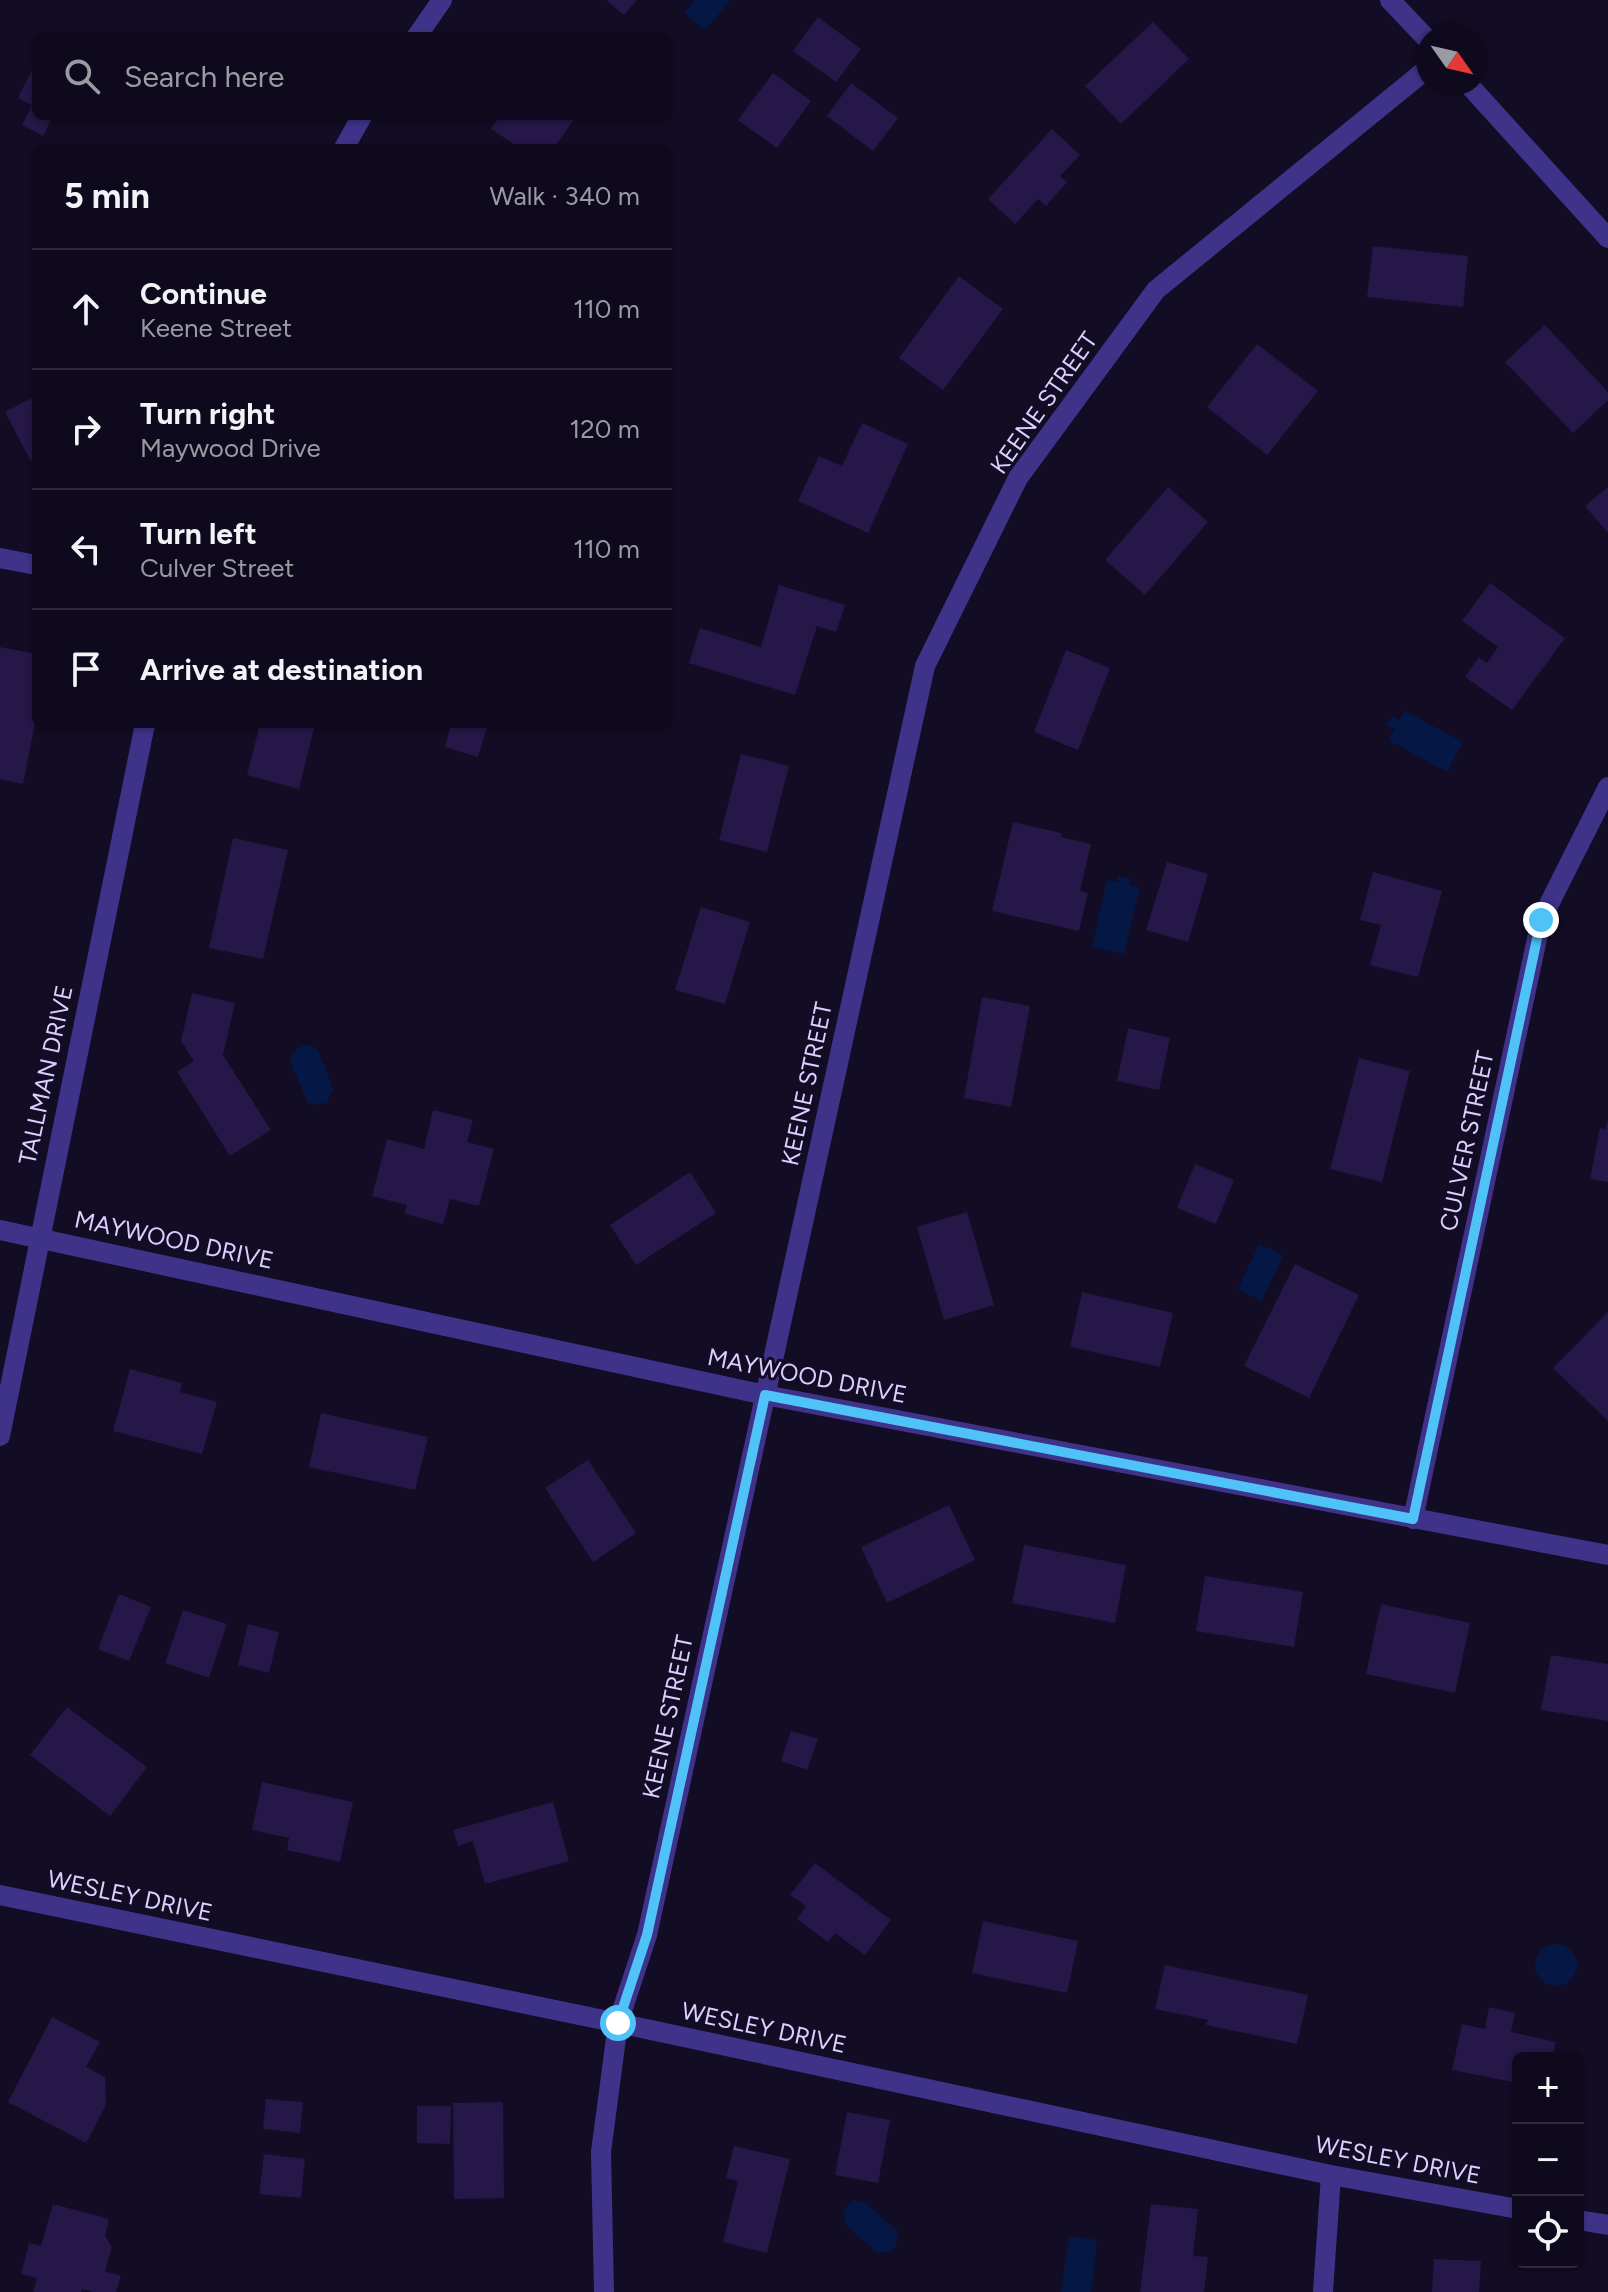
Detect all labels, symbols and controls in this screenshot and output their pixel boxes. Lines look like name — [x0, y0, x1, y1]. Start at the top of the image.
north arrow — [1416, 24, 1488, 96]
search box — [32, 32, 672, 120]
icon: search — [60, 54, 104, 98]
text: Search here — [124, 58, 284, 95]
text: 5 min — [64, 176, 150, 217]
text: Walk · 340 m — [490, 180, 640, 212]
text: Continue — [140, 275, 267, 312]
icon: ahead — [64, 287, 108, 331]
text: 110 m — [573, 293, 640, 325]
text: Keene Street — [140, 312, 292, 344]
street label: KEENE STREET — [984, 326, 1103, 479]
text: Turn right — [140, 395, 275, 432]
icon: right — [64, 407, 108, 451]
text: 120 m — [570, 413, 640, 445]
text: Maywood Drive — [140, 432, 321, 464]
text: Turn left — [140, 515, 257, 552]
icon: left — [64, 527, 108, 571]
text: 110 m — [573, 533, 640, 565]
text: Culver Street — [140, 552, 294, 584]
icon: arrive — [64, 647, 108, 691]
text: Arrive at destination — [140, 651, 423, 688]
route end — [1523, 902, 1559, 938]
street label: TALLMAN DRIVE — [12, 982, 79, 1167]
street label: KEENE STREET — [775, 999, 838, 1168]
street label: CULVER STREET — [1433, 1048, 1500, 1234]
street label: MAYWOOD DRIVE — [72, 1204, 276, 1275]
street label: MAYWOOD DRIVE — [705, 1342, 909, 1409]
street label: KEENE STREET — [636, 1632, 699, 1801]
street label: WESLEY DRIVE — [45, 1864, 215, 1927]
street label: WESLEY DRIVE — [679, 1996, 849, 2059]
route start — [600, 2005, 636, 2041]
map controls — [1512, 2052, 1584, 2268]
button: + — [1512, 2052, 1584, 2124]
button: − — [1512, 2124, 1584, 2196]
street label: WESLEY DRIVE — [1313, 2129, 1483, 2190]
button: locate — [1512, 2196, 1584, 2268]

